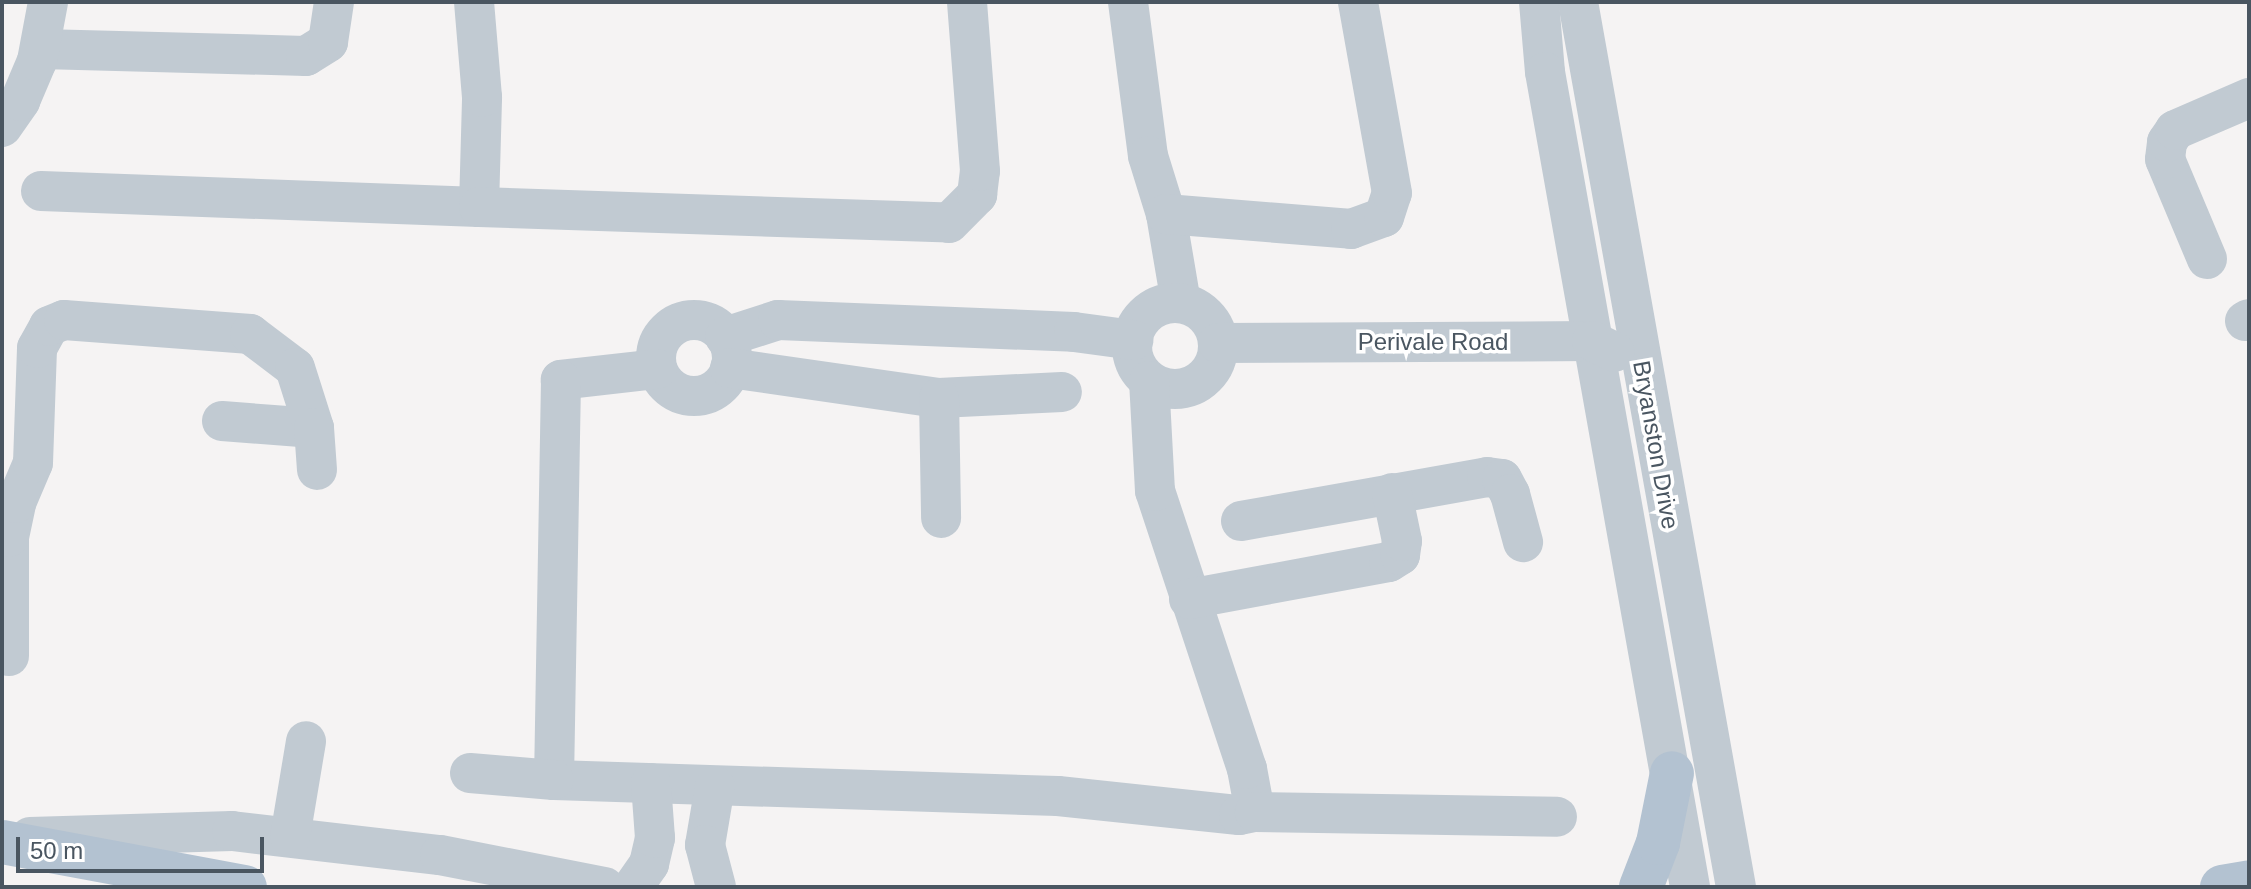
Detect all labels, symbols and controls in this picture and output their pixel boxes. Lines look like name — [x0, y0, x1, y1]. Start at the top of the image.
street label: Perivale Road — [1358, 328, 1508, 356]
street label: Bryanston Drive — [1627, 358, 1685, 532]
scale bar — [20, 821, 268, 871]
text: 50 m — [30, 837, 83, 864]

